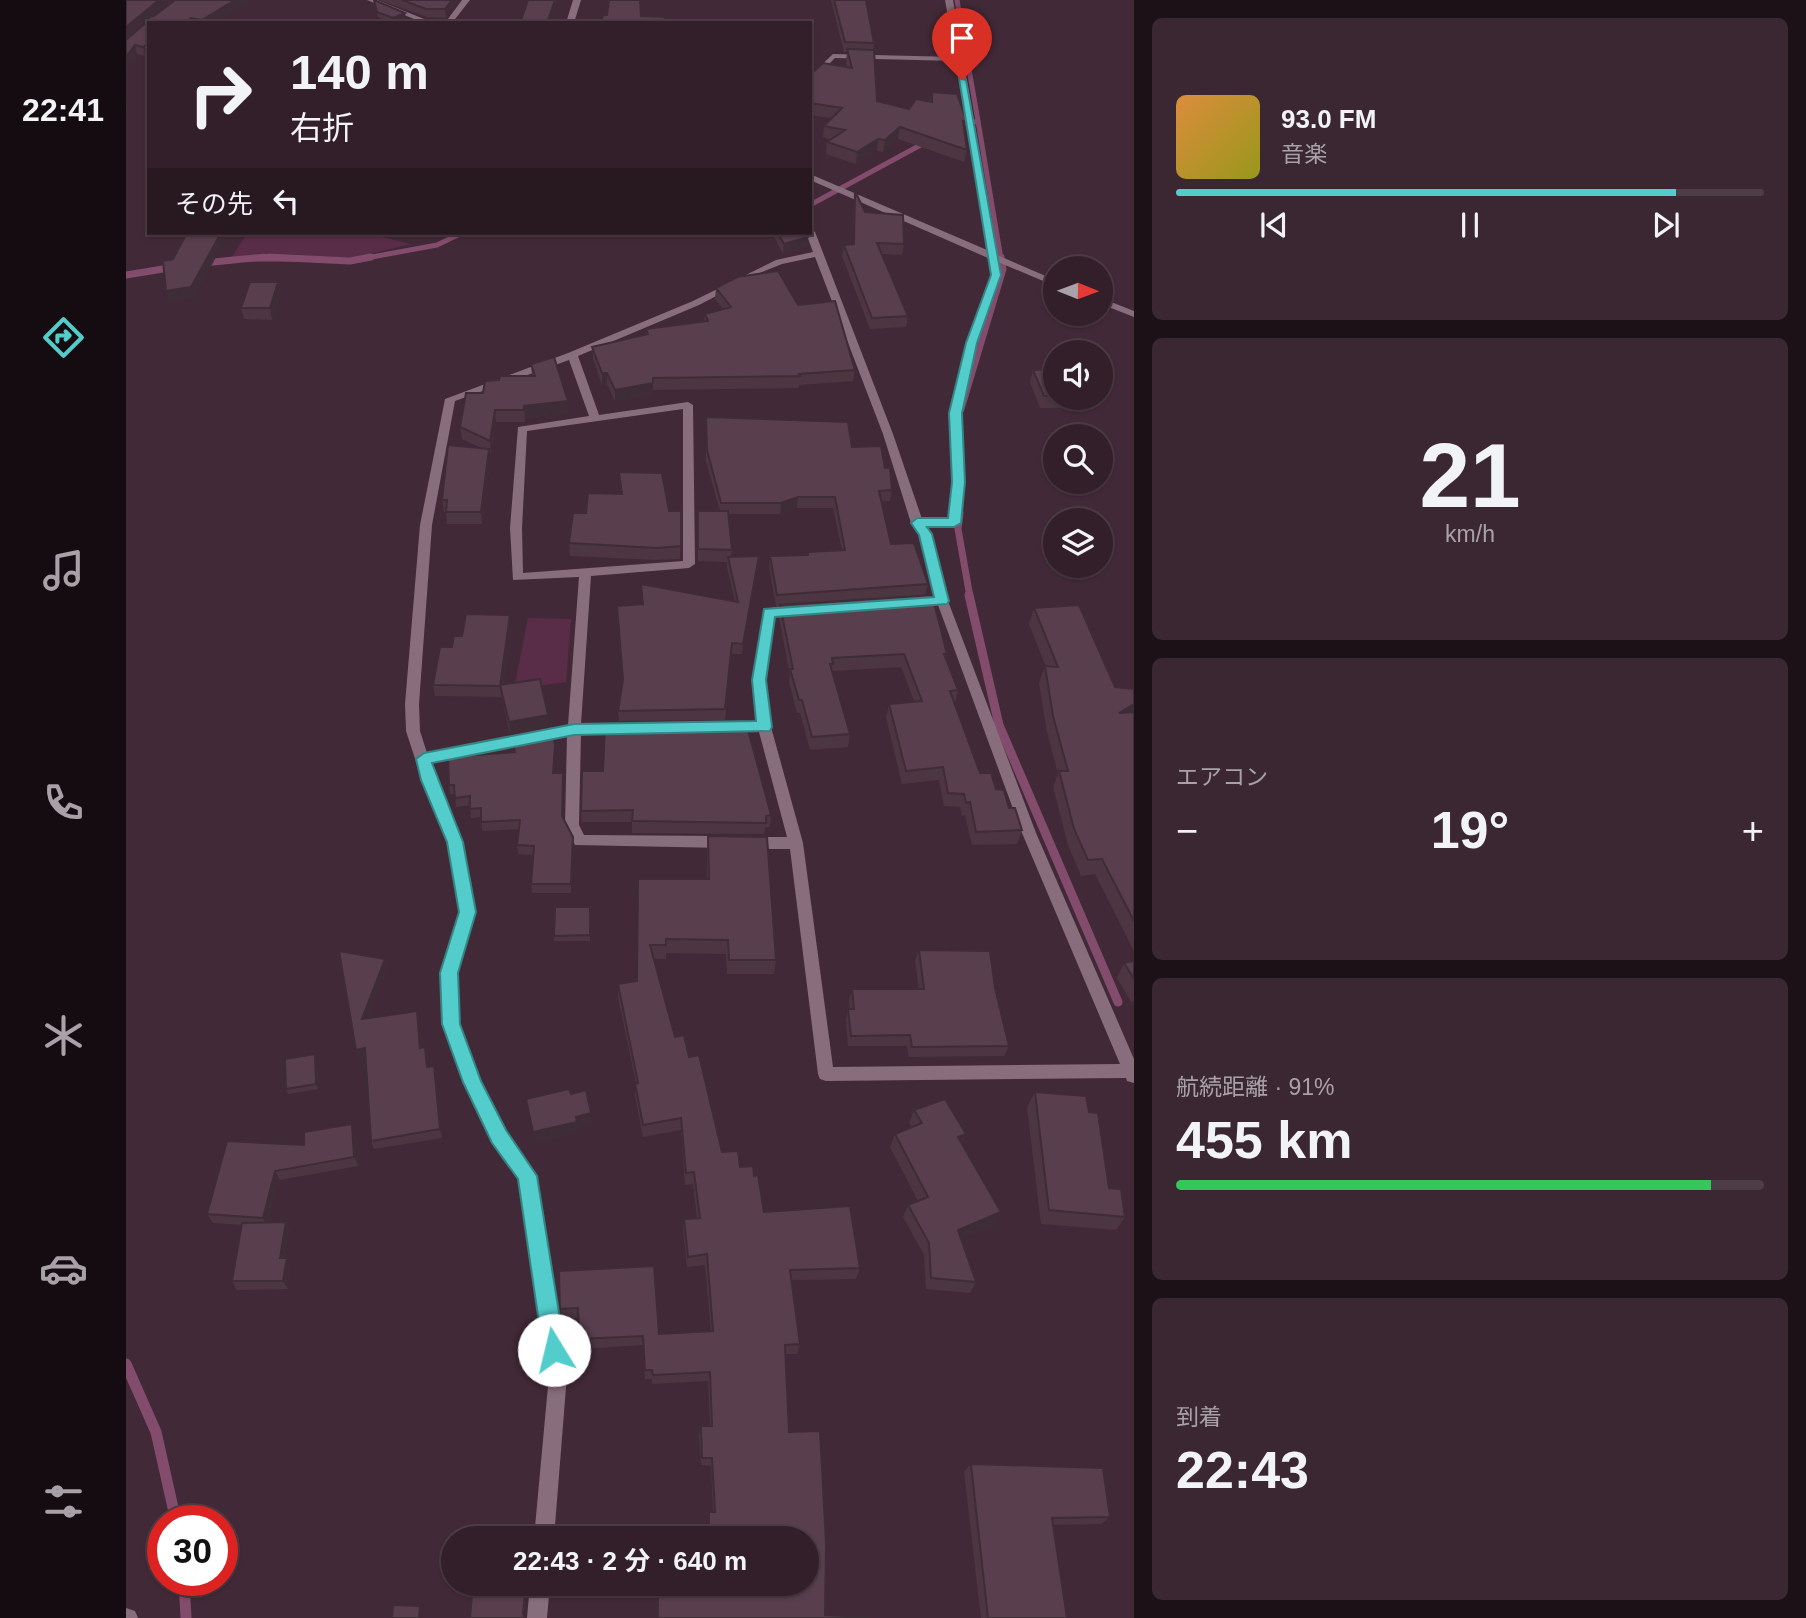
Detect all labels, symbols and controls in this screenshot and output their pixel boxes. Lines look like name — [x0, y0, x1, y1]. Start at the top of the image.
pin — [932, 8, 992, 80]
icon: arrive — [943, 19, 981, 57]
text: 140 m — [290, 45, 429, 99]
icon: right — [175, 49, 266, 140]
text: 22:41 — [22, 92, 104, 128]
text: 93.0 FM — [1281, 104, 1376, 134]
text: 右折 — [290, 110, 354, 146]
text: 音楽 — [1281, 141, 1327, 167]
icon: left — [267, 182, 305, 220]
text: その先 — [175, 189, 253, 219]
icon: previous — [1255, 206, 1293, 244]
icon: pause — [1451, 206, 1489, 244]
icon: next — [1647, 206, 1685, 244]
north arrow — [1043, 256, 1113, 326]
map controls — [1043, 256, 1113, 578]
icon: directions — [39, 313, 88, 362]
button: sound — [1043, 340, 1113, 410]
button: search — [1043, 424, 1113, 494]
text: 21 — [1419, 425, 1521, 526]
button: layers — [1043, 508, 1113, 578]
text: km/h — [1445, 521, 1495, 547]
icon: music — [39, 546, 88, 595]
text: エアコン — [1176, 764, 1268, 790]
icon: phone — [39, 778, 88, 827]
text: 19° — [1431, 801, 1509, 859]
text: − — [1176, 810, 1198, 852]
text: + — [1742, 810, 1764, 852]
icon: climate — [39, 1011, 88, 1060]
text: 航続距離 · 91% — [1176, 1074, 1334, 1100]
text: 455 km — [1176, 1111, 1352, 1169]
icon: car — [39, 1244, 88, 1293]
position arrow — [517, 1313, 591, 1387]
text: 到着 — [1176, 1404, 1222, 1430]
text: 22:43 — [1176, 1441, 1309, 1499]
icon: filters — [39, 1477, 88, 1526]
speed limit sign: 30 — [147, 1505, 238, 1596]
text: 22:43 · 2 分 · 640 m — [513, 1546, 747, 1576]

